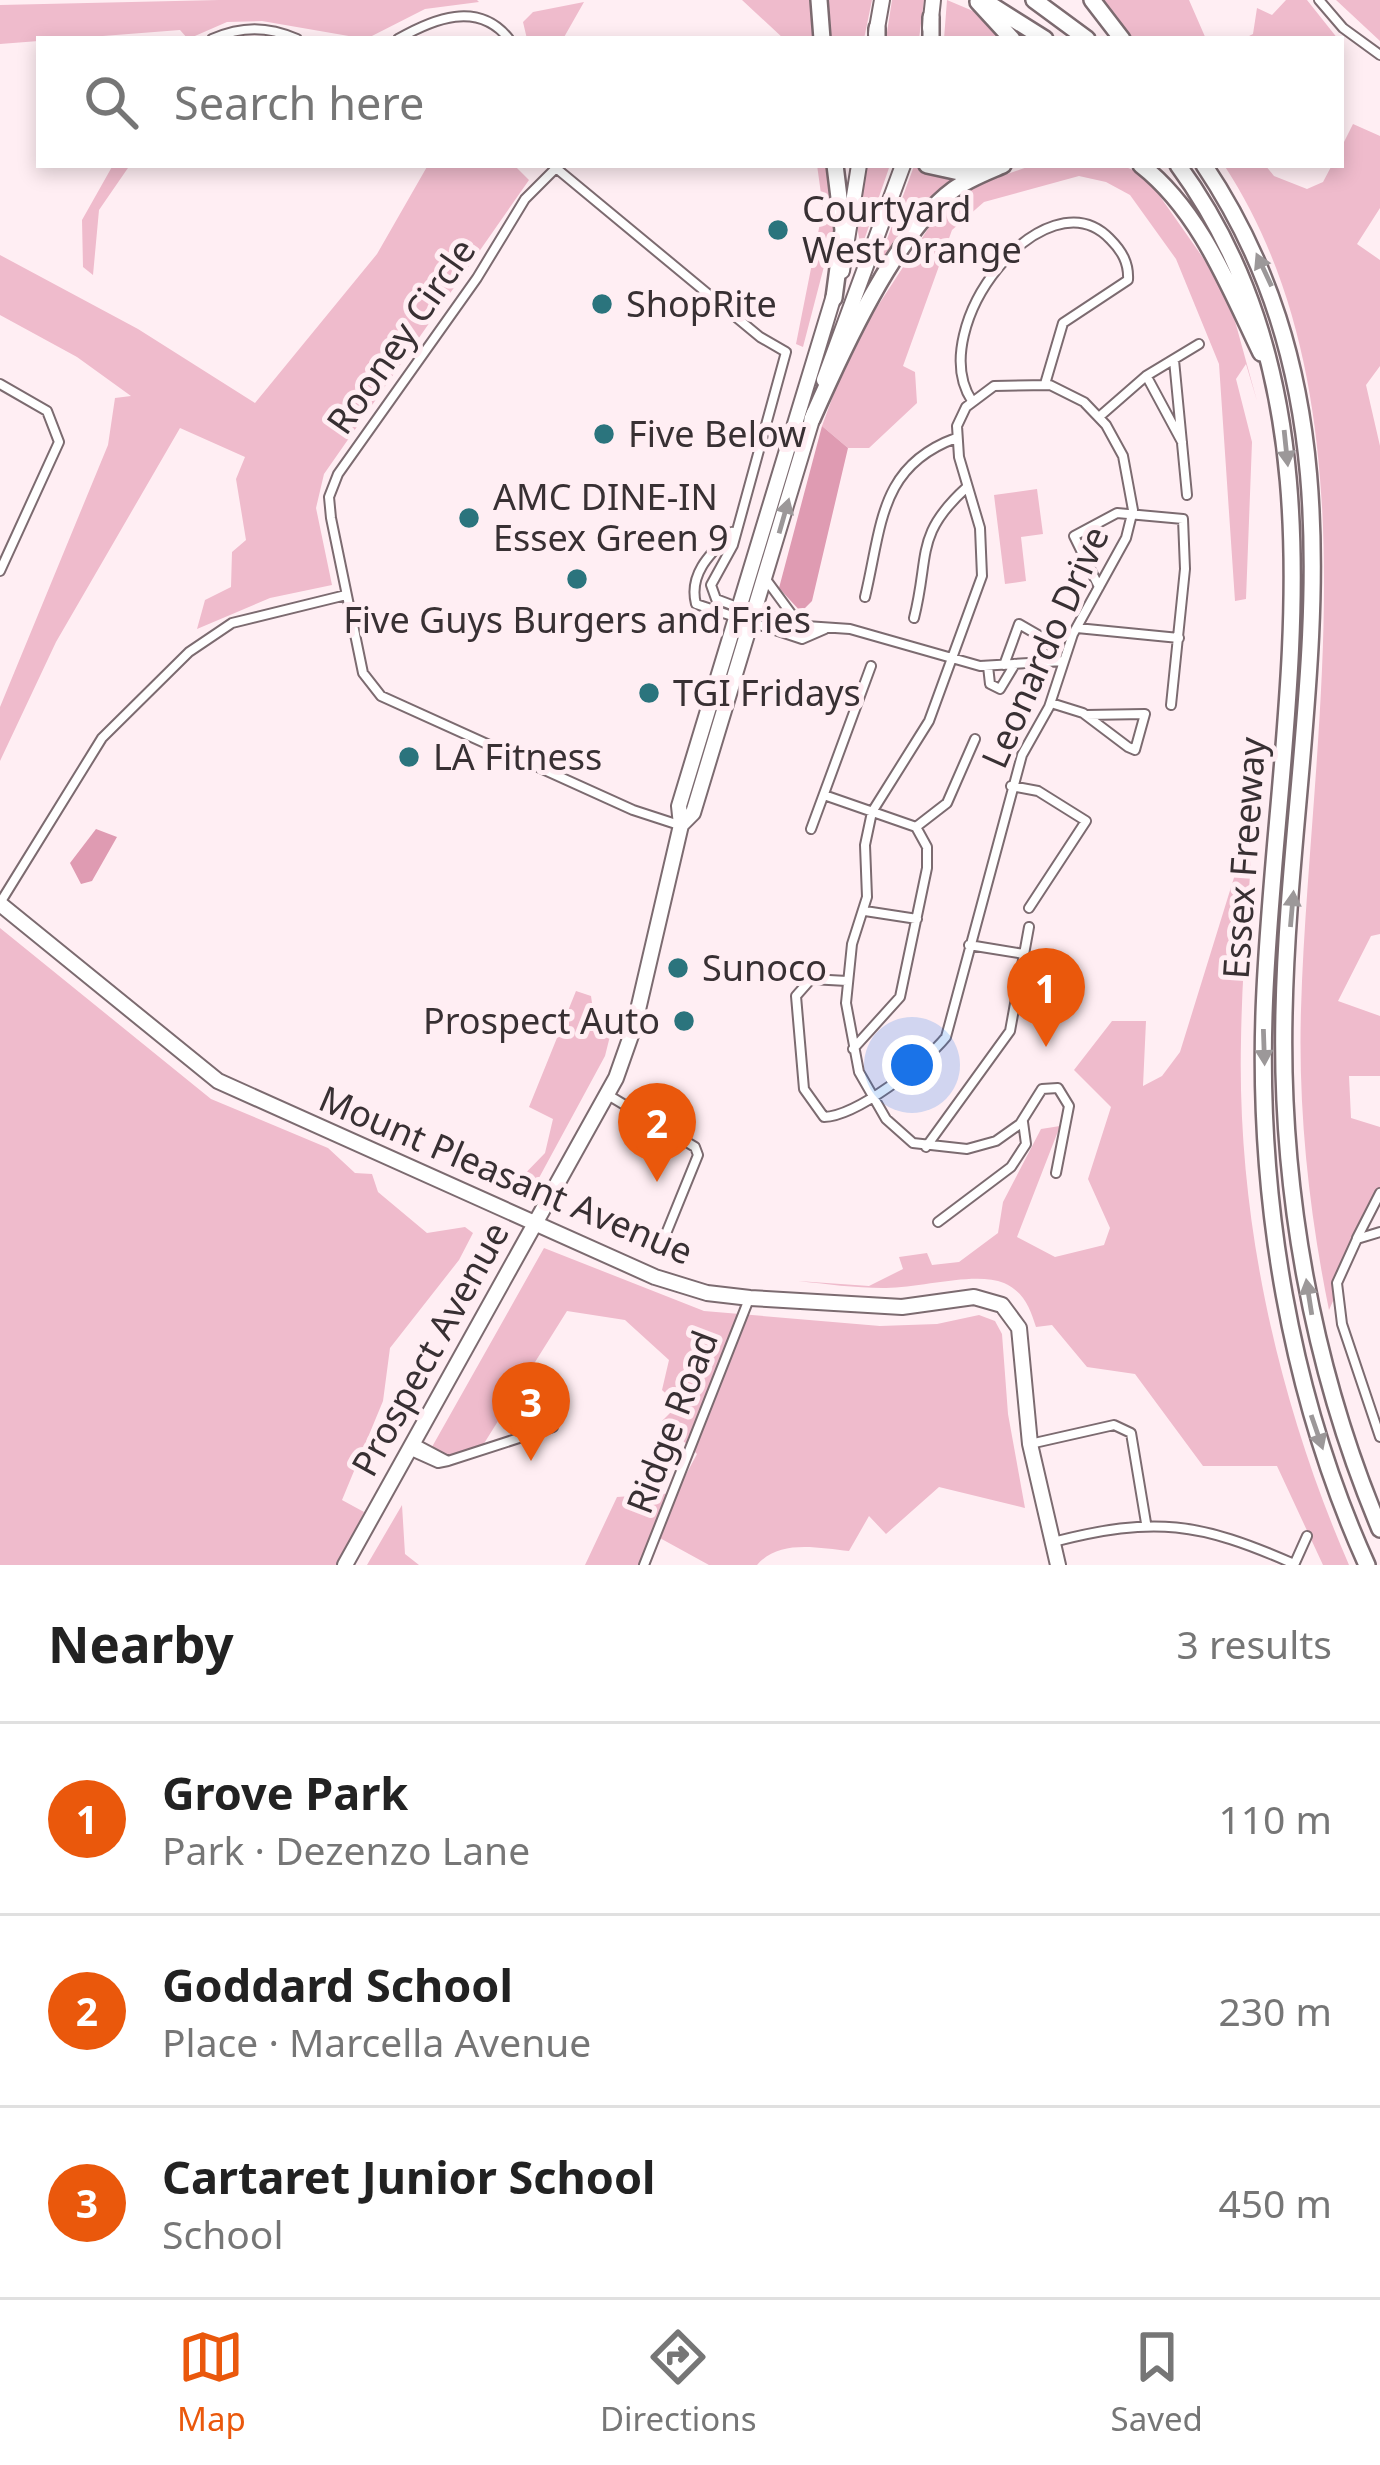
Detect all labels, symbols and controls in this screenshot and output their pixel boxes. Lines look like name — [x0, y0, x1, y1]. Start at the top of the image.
search box — [36, 36, 1344, 168]
icon: search — [78, 69, 144, 135]
text: Search here — [174, 72, 424, 133]
place label: Courtyard West Orange — [802, 184, 1022, 274]
marker: Courtyard West Orange — [765, 217, 791, 243]
street label: Rooney Circle — [315, 228, 486, 443]
one-way arrow — [1254, 252, 1274, 287]
place label: ShopRite — [626, 279, 777, 328]
marker: ShopRite — [589, 291, 615, 317]
place label: Five Below — [628, 409, 806, 458]
marker: Five Below — [591, 421, 617, 447]
one-way arrow — [1277, 430, 1296, 467]
place label: AMC DINE-IN Essex Green 9 — [493, 472, 729, 562]
one-way arrow — [776, 497, 794, 534]
marker: AMC DINE-IN Essex Green 9 — [456, 505, 482, 531]
street label: Leonardo Drive — [969, 518, 1120, 775]
marker: Five Guys Burgers and Fries — [564, 566, 590, 592]
place label: Five Guys Burgers and Fries — [343, 595, 811, 644]
place label: TGI Fridays — [673, 668, 861, 717]
marker: TGI Fridays — [636, 680, 662, 706]
place label: LA Fitness — [433, 732, 602, 781]
street label: Essex Freeway — [1211, 735, 1276, 980]
marker: LA Fitness — [396, 744, 422, 770]
one-way arrow — [1283, 890, 1302, 927]
place label: Sunoco — [702, 943, 827, 992]
pin: 1 — [1007, 948, 1085, 1047]
marker: Sunoco — [665, 955, 691, 981]
place label: Prospect Auto — [423, 996, 660, 1045]
marker: Prospect Auto — [671, 1008, 697, 1034]
one-way arrow — [1255, 1029, 1274, 1067]
your location — [882, 1035, 942, 1095]
street label: Mount Pleasant Avenue — [312, 1074, 700, 1275]
pin: 2 — [618, 1083, 696, 1182]
street label: Prospect Avenue — [339, 1213, 520, 1485]
one-way arrow — [1300, 1278, 1319, 1315]
street label: Ridge Road — [614, 1323, 729, 1520]
pin: 3 — [492, 1362, 570, 1461]
one-way arrow — [1309, 1414, 1328, 1451]
text: Nearby — [48, 1608, 234, 1678]
text: 3 results — [1177, 1617, 1332, 1670]
text: Grove Park — [162, 1762, 408, 1823]
text: 1 — [76, 1792, 98, 1845]
text: 110 m — [1218, 1792, 1332, 1845]
text: Park · Dezenzo Lane — [162, 1823, 530, 1876]
text: Goddard School — [162, 1954, 513, 2015]
text: 2 — [76, 1984, 98, 2037]
text: 230 m — [1218, 1984, 1332, 2037]
text: Place · Marcella Avenue — [162, 2015, 591, 2068]
text: Cartaret Junior School — [162, 2146, 655, 2207]
text: 3 — [76, 2176, 98, 2229]
text: 450 m — [1218, 2176, 1332, 2229]
text: School — [162, 2207, 284, 2260]
tab: Map — [177, 2324, 246, 2441]
tab: Directions — [600, 2324, 757, 2441]
tab: Saved — [1111, 2324, 1203, 2441]

